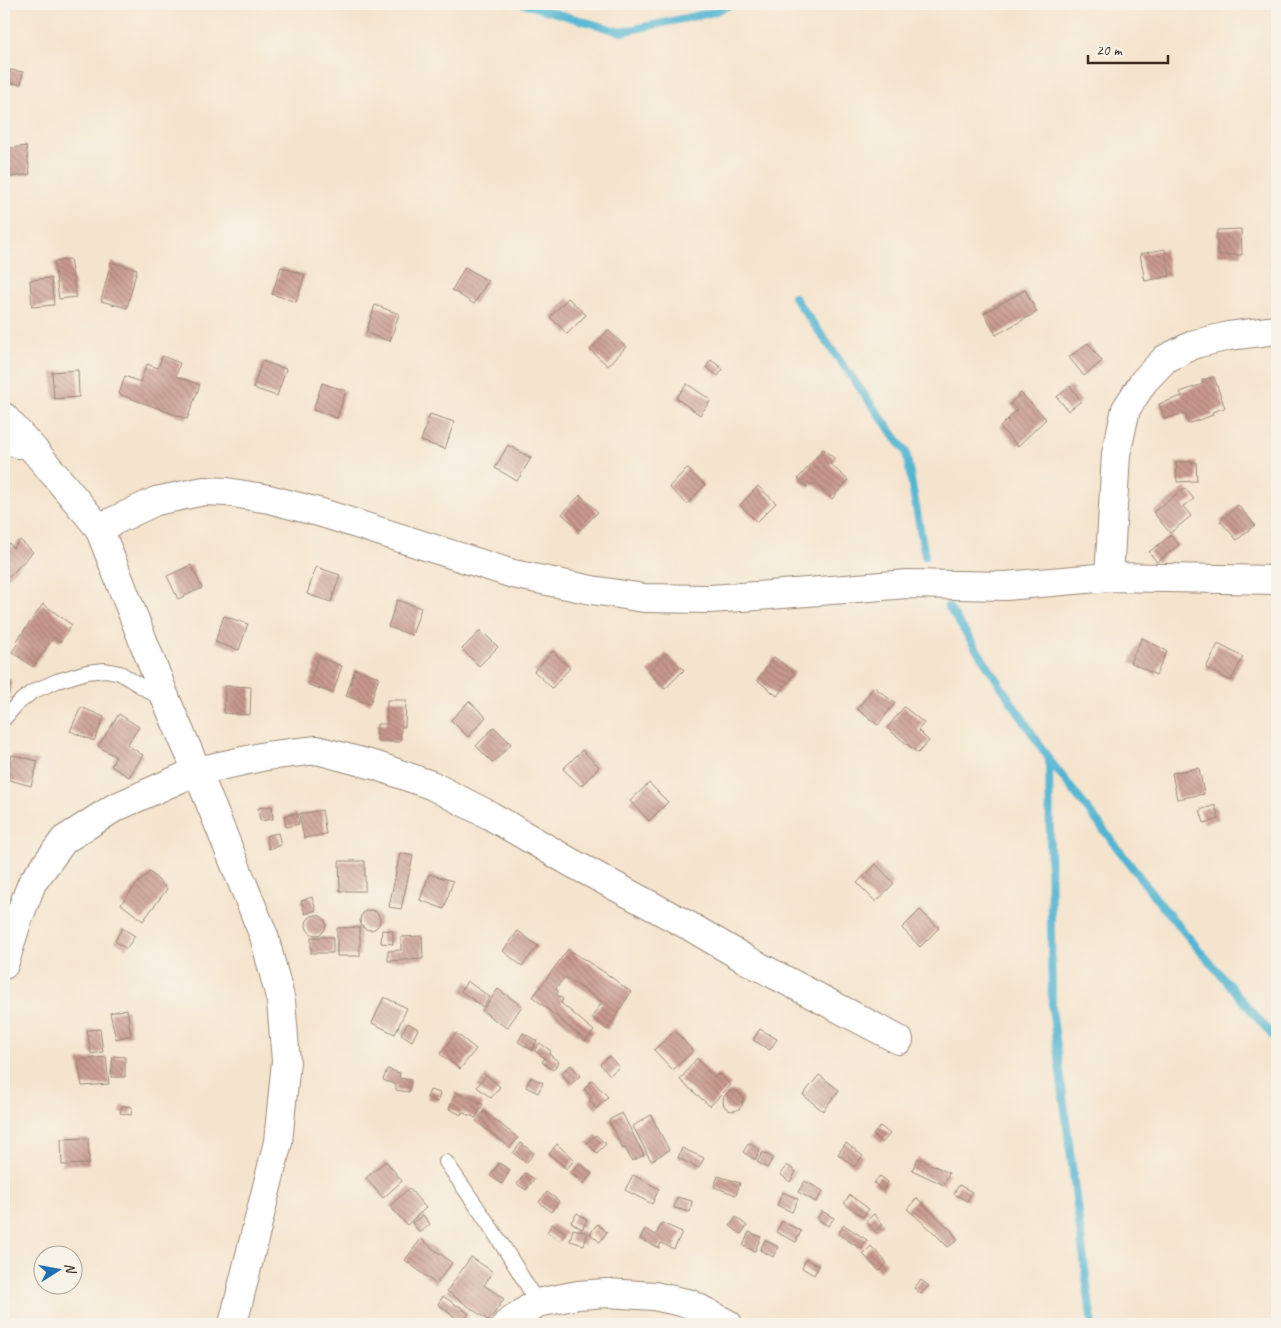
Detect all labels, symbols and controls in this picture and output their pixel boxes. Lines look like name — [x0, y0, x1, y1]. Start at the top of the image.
scale bar — [1088, 32, 1168, 64]
text: 20 m — [1096, 41, 1123, 60]
north arrow — [32, 1246, 82, 1296]
text: N — [61, 1262, 80, 1276]

